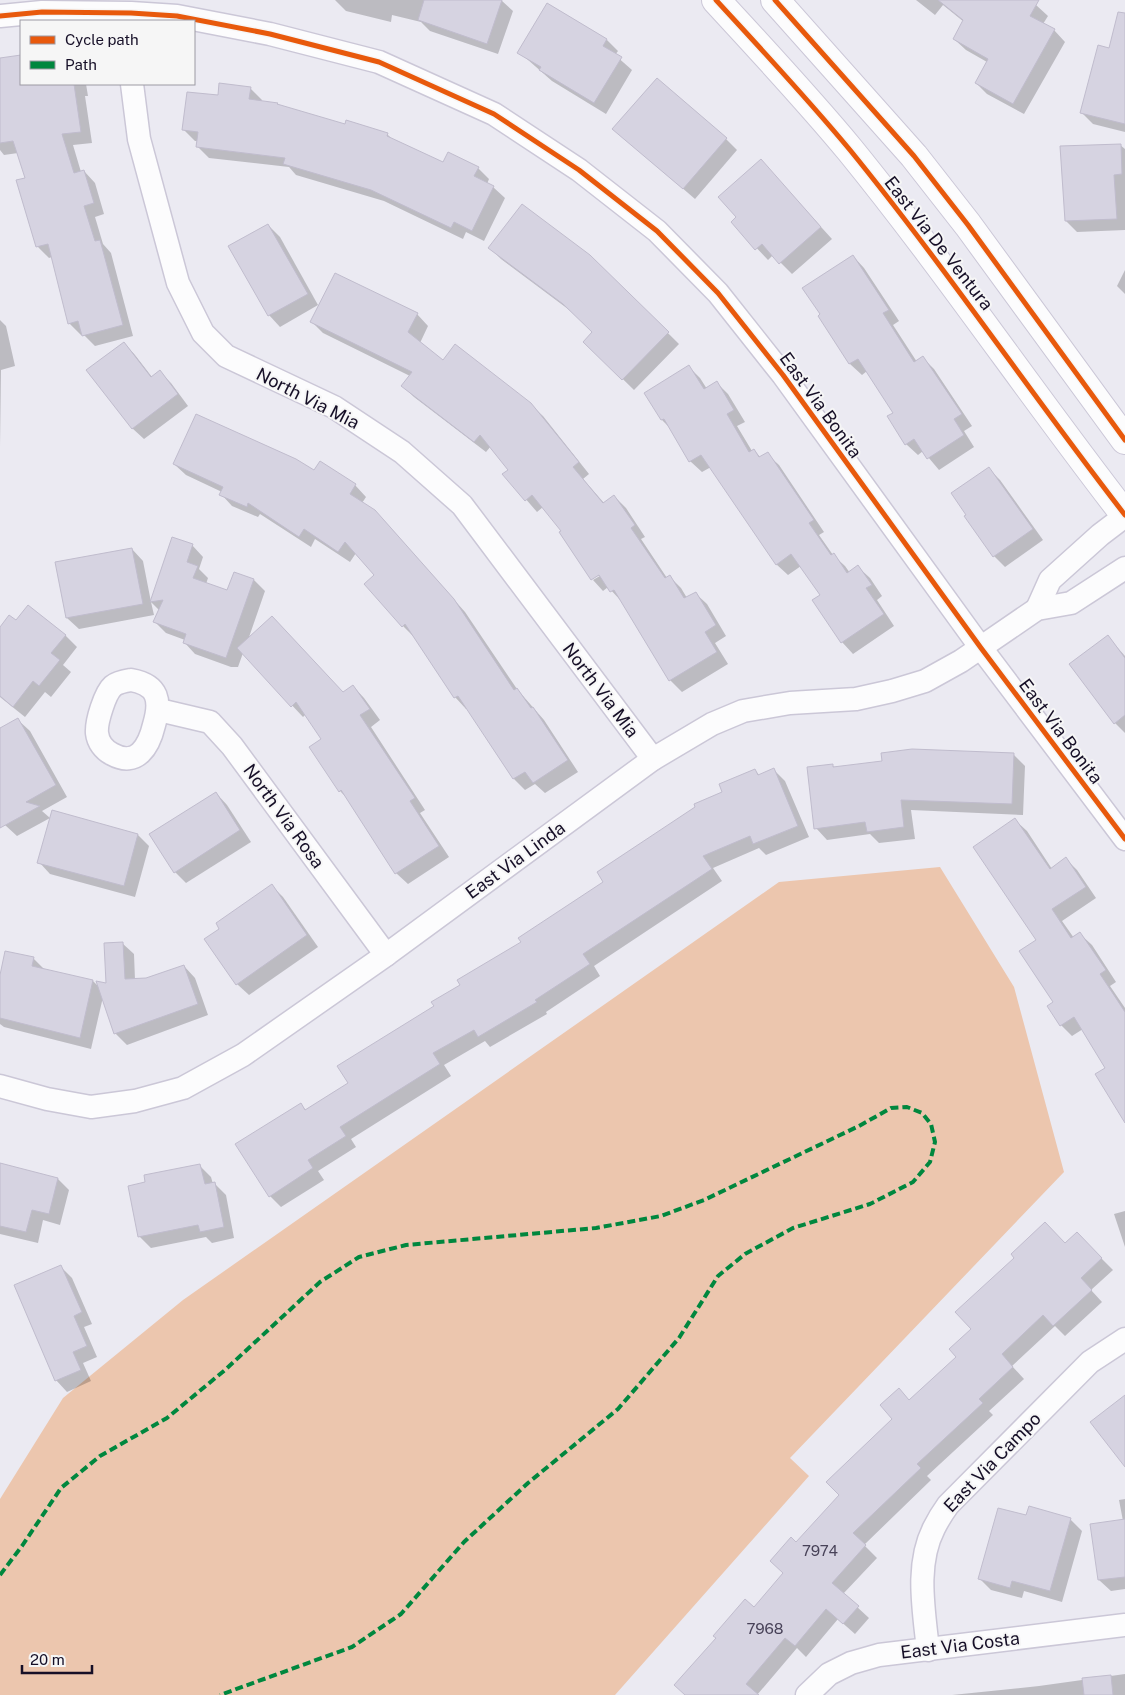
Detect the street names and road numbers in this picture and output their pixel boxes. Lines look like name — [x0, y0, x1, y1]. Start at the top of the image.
street label: East Via De Ventura — [880, 172, 998, 314]
street label: East Via Bonita — [776, 348, 866, 462]
street label: North Via Mia — [253, 363, 363, 433]
street label: North Via Mia — [559, 639, 643, 741]
street label: East Via Bonita — [1015, 674, 1107, 788]
street label: North Via Rosa — [239, 760, 329, 872]
street label: East Via Linda — [461, 817, 569, 903]
street label: East Via Campo — [939, 1408, 1045, 1516]
street label: East Via Costa — [899, 1627, 1021, 1663]

